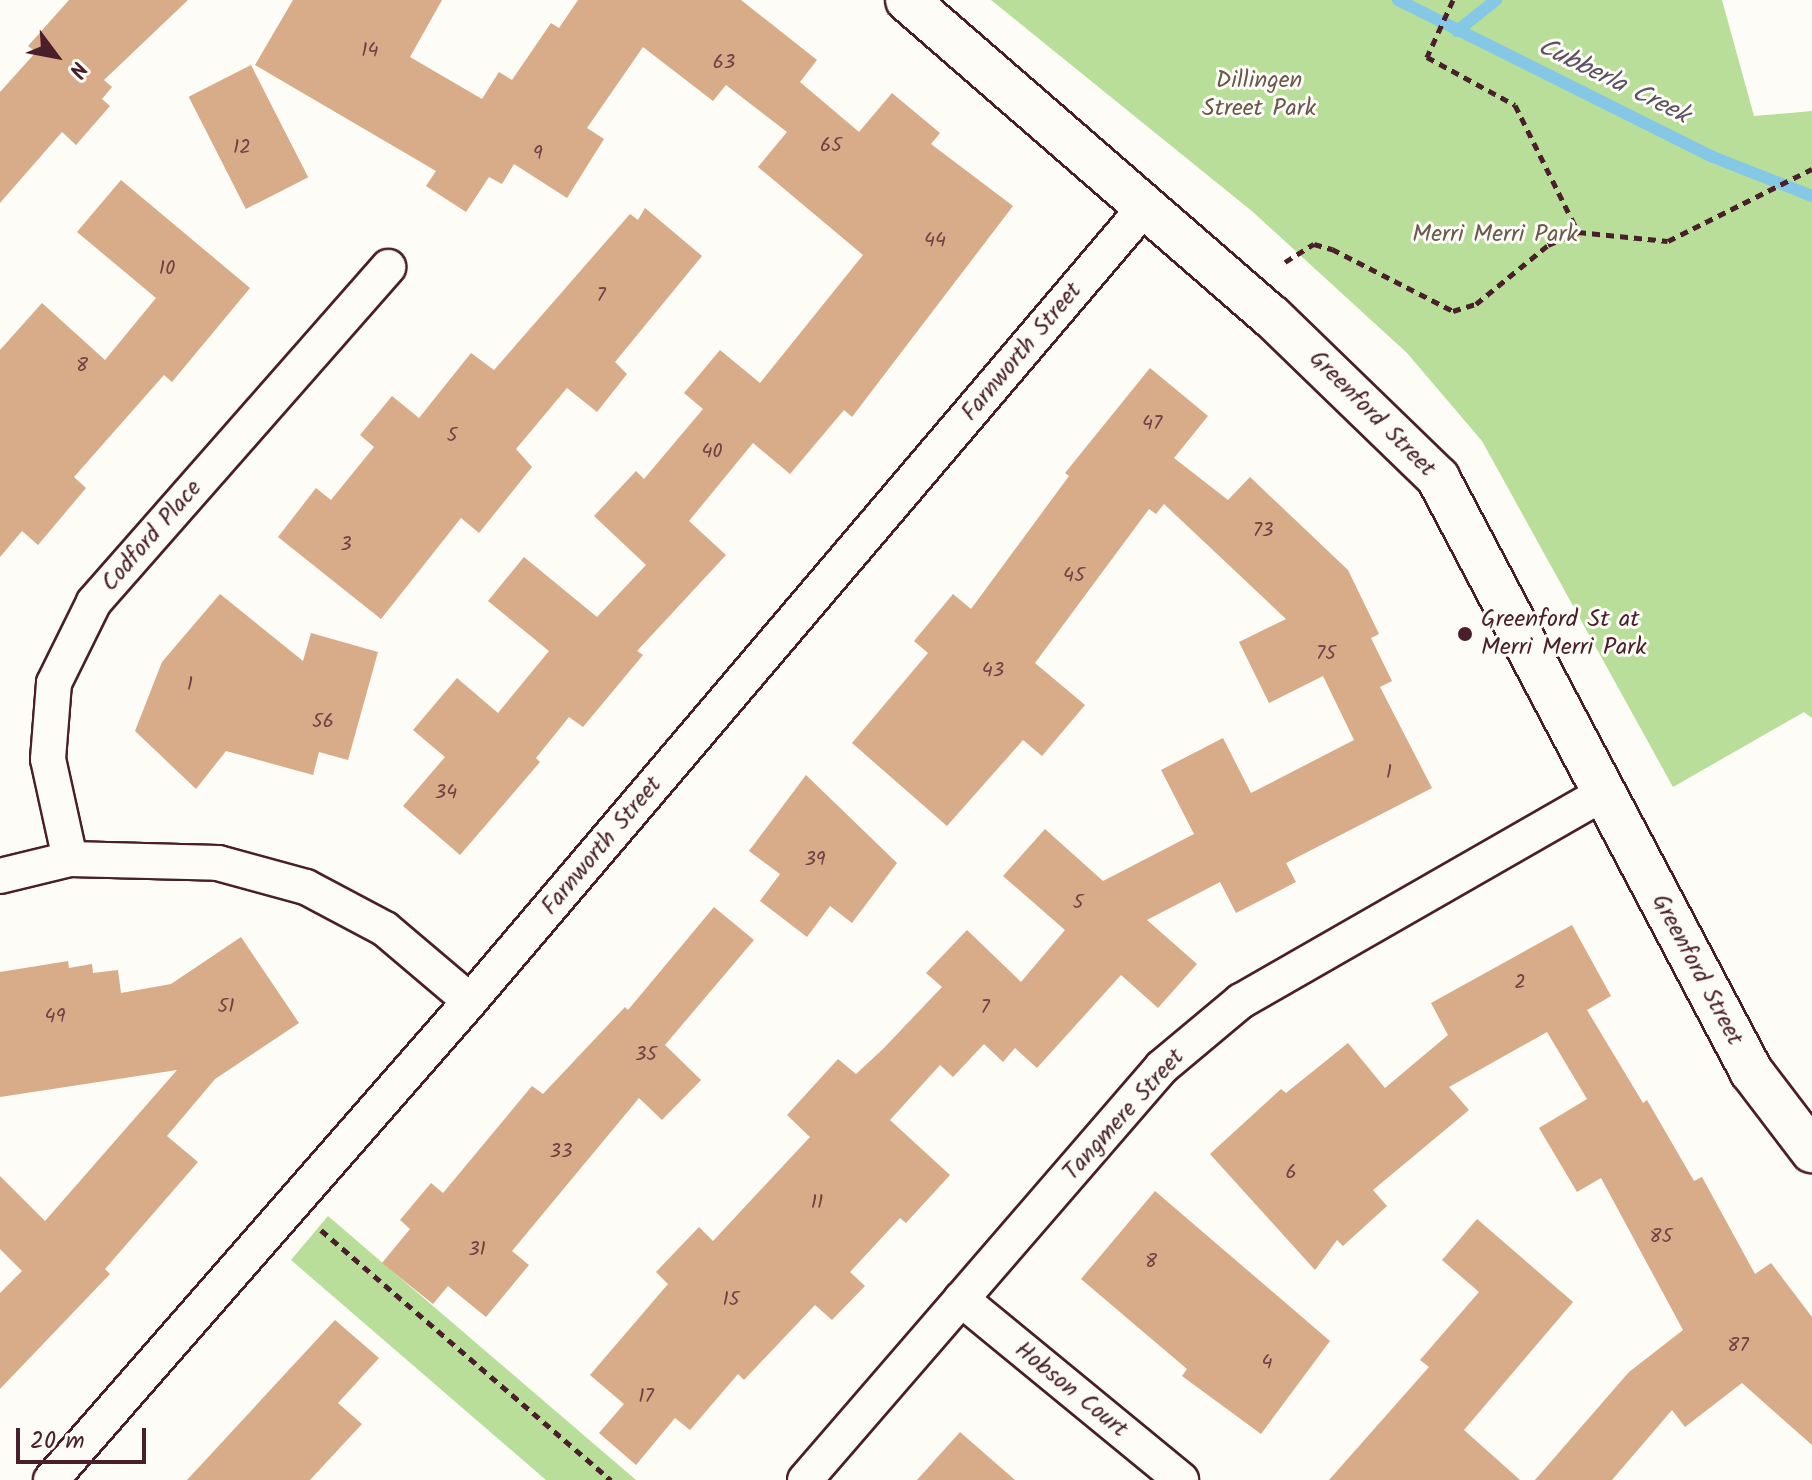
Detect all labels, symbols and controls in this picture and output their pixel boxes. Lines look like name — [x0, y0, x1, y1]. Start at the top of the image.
north arrow — [16, 16, 96, 96]
water label: Cubberla Creek — [1532, 32, 1694, 132]
house number: 14 — [361, 39, 379, 63]
house number: 63 — [713, 51, 735, 75]
text: N — [58, 54, 95, 84]
park label: Dillingen Street Park — [1202, 67, 1316, 123]
house number: 65 — [820, 134, 842, 158]
house number: 12 — [233, 136, 251, 160]
house number: 9 — [533, 142, 543, 166]
park label: Merri Merri Park — [1412, 221, 1578, 249]
house number: 44 — [924, 229, 946, 253]
house number: 10 — [159, 257, 175, 281]
street label: Farnworth Street — [956, 277, 1088, 427]
house number: 7 — [596, 284, 606, 308]
street label: Greenford Street — [1303, 345, 1441, 483]
house number: 8 — [76, 354, 88, 378]
house number: 47 — [1142, 412, 1162, 436]
house number: 5 — [447, 424, 457, 448]
house number: 40 — [701, 440, 723, 464]
street label: Codford Place — [96, 474, 208, 598]
house number: 73 — [1253, 519, 1273, 543]
house number: 3 — [340, 533, 352, 557]
house number: 45 — [1063, 564, 1085, 588]
place label: Greenford St at Merri Merri Park — [1481, 606, 1646, 662]
marker: Greenford St at Merri Merri Park — [1456, 625, 1474, 643]
house number: 75 — [1316, 642, 1336, 666]
house number: 43 — [982, 659, 1004, 683]
house number: 1 — [187, 673, 193, 697]
house number: 56 — [312, 710, 334, 734]
house number: 1 — [1386, 761, 1392, 785]
street label: Farnworth Street — [536, 771, 668, 921]
house number: 34 — [435, 781, 457, 805]
house number: 39 — [804, 848, 826, 872]
street label: Greenford Street — [1645, 889, 1749, 1051]
house number: 5 — [1073, 891, 1083, 915]
house number: 2 — [1514, 971, 1526, 995]
house number: 51 — [217, 995, 235, 1019]
house number: 7 — [980, 996, 990, 1020]
house number: 49 — [45, 1005, 65, 1029]
house number: 35 — [635, 1043, 657, 1067]
street label: Tangmere Street — [1057, 1043, 1191, 1187]
house number: 33 — [550, 1140, 572, 1164]
house number: 6 — [1285, 1161, 1297, 1185]
house number: 11 — [811, 1191, 823, 1215]
house number: 85 — [1650, 1225, 1672, 1249]
house number: 31 — [468, 1238, 486, 1262]
house number: 8 — [1145, 1250, 1157, 1274]
house number: 15 — [722, 1288, 740, 1312]
house number: 87 — [1727, 1334, 1749, 1358]
street label: Hobson Court — [1009, 1336, 1133, 1444]
house number: 4 — [1261, 1351, 1273, 1375]
house number: 17 — [638, 1385, 654, 1409]
scale bar — [20, 1412, 150, 1462]
text: 20 m — [30, 1422, 85, 1461]

